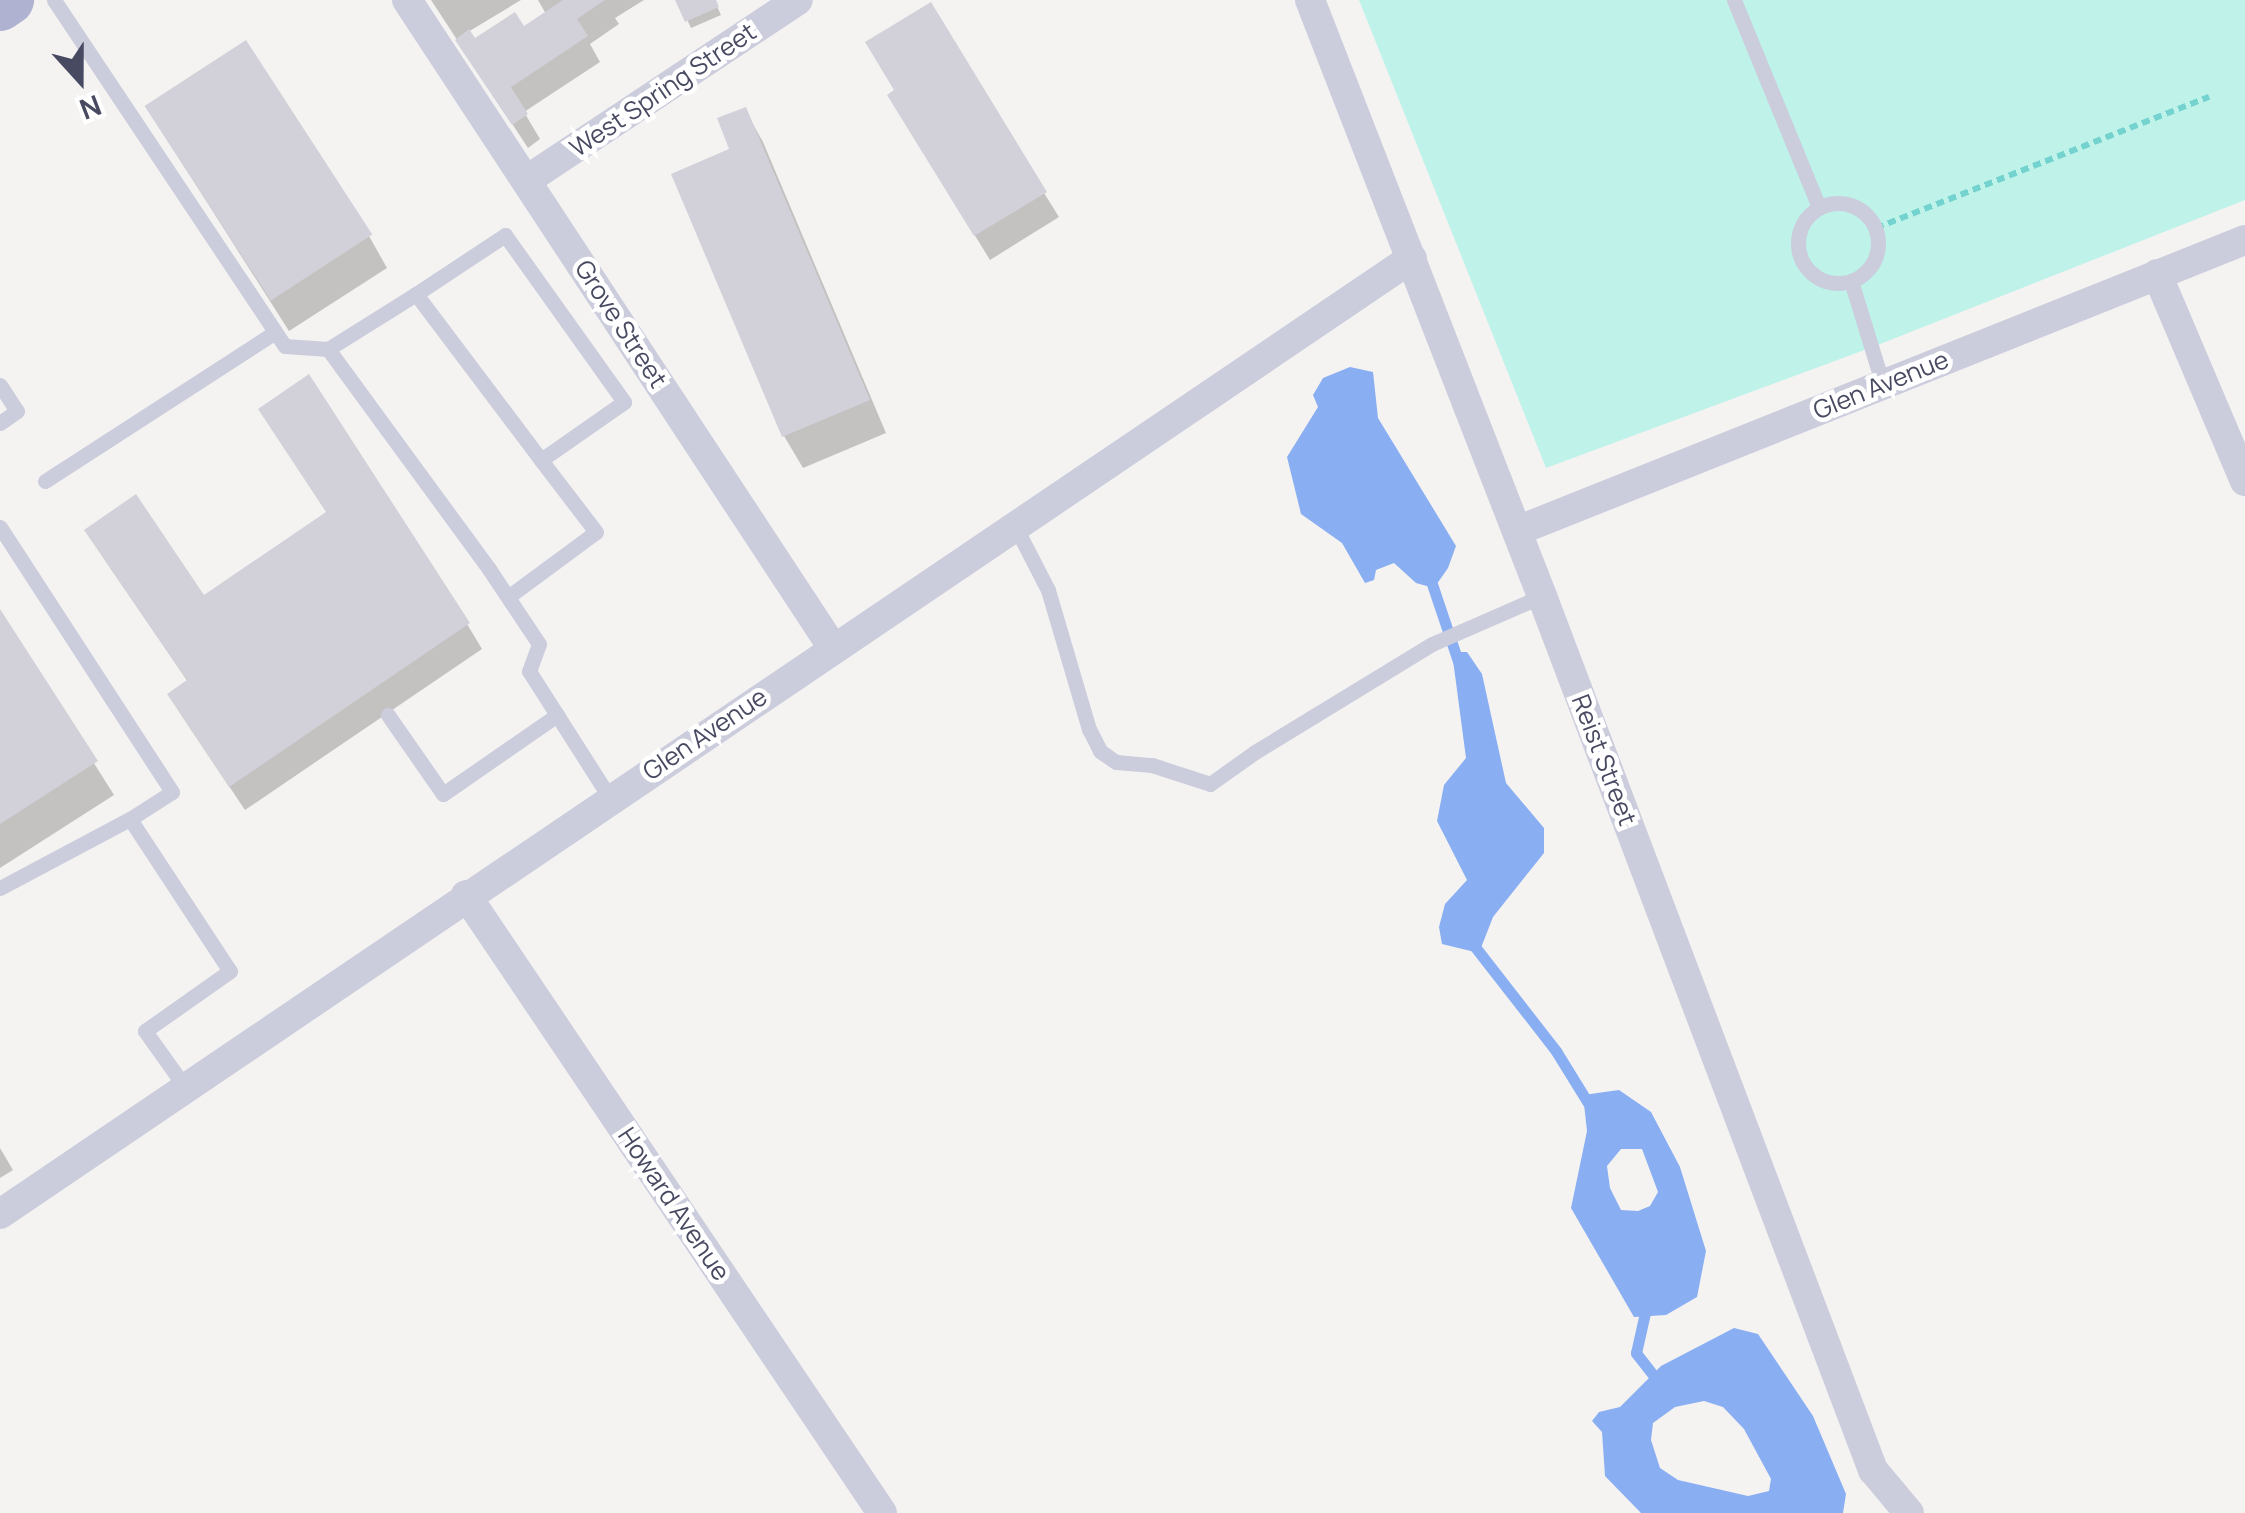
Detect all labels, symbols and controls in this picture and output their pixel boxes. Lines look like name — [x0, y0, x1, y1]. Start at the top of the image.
street label: West Spring Street — [564, 17, 762, 163]
north arrow — [30, 30, 130, 130]
text: N — [75, 87, 107, 129]
street label: Grove Street — [569, 255, 673, 393]
street label: Glen Avenue — [1809, 344, 1953, 426]
street label: Glen Avenue — [637, 682, 773, 786]
street label: Reist Street — [1565, 690, 1643, 830]
street label: Howard Avenue — [612, 1122, 736, 1286]

